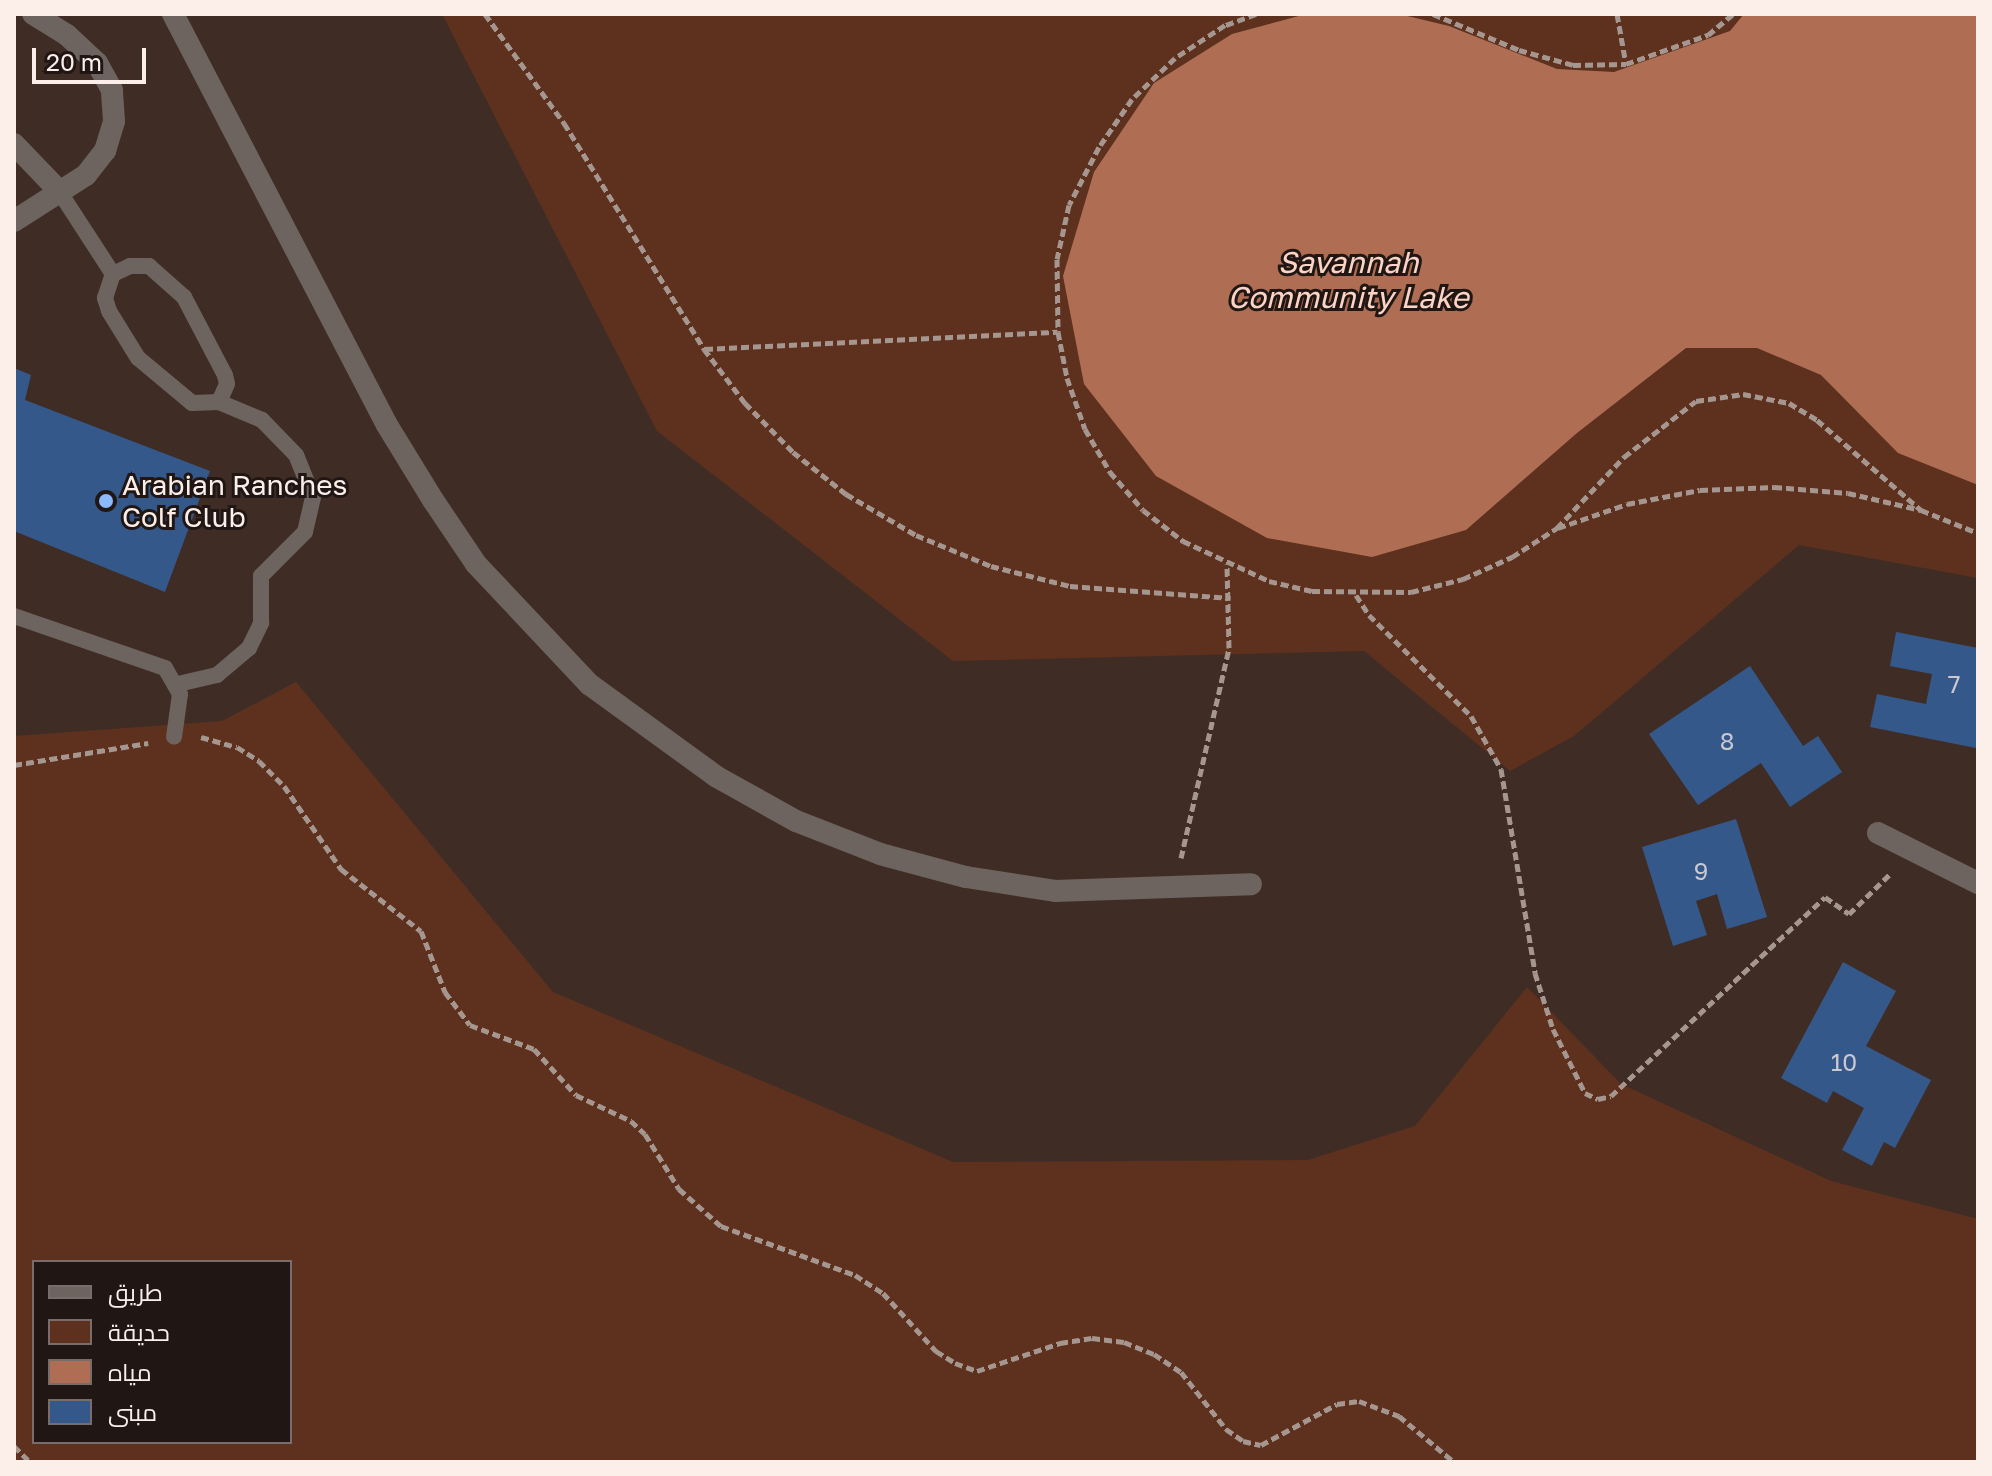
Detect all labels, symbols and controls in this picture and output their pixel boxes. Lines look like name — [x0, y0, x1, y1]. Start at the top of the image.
scale bar — [36, 32, 150, 82]
text: 20 m — [46, 47, 102, 76]
water label: Savannah Community Lake — [1227, 244, 1469, 314]
place label: Arabian Ranches Colf Club — [122, 468, 347, 534]
marker: Arabian Ranches Colf Club — [97, 492, 115, 510]
house number: 7 — [1948, 670, 1960, 698]
house number: 8 — [1720, 727, 1734, 755]
house number: 9 — [1694, 857, 1708, 885]
house number: 10 — [1831, 1048, 1857, 1076]
legend — [32, 1260, 292, 1444]
text: طريق — [108, 1277, 163, 1306]
text: حديقة — [108, 1317, 170, 1346]
text: مياه — [108, 1357, 152, 1386]
text: مبنى — [108, 1397, 157, 1426]

